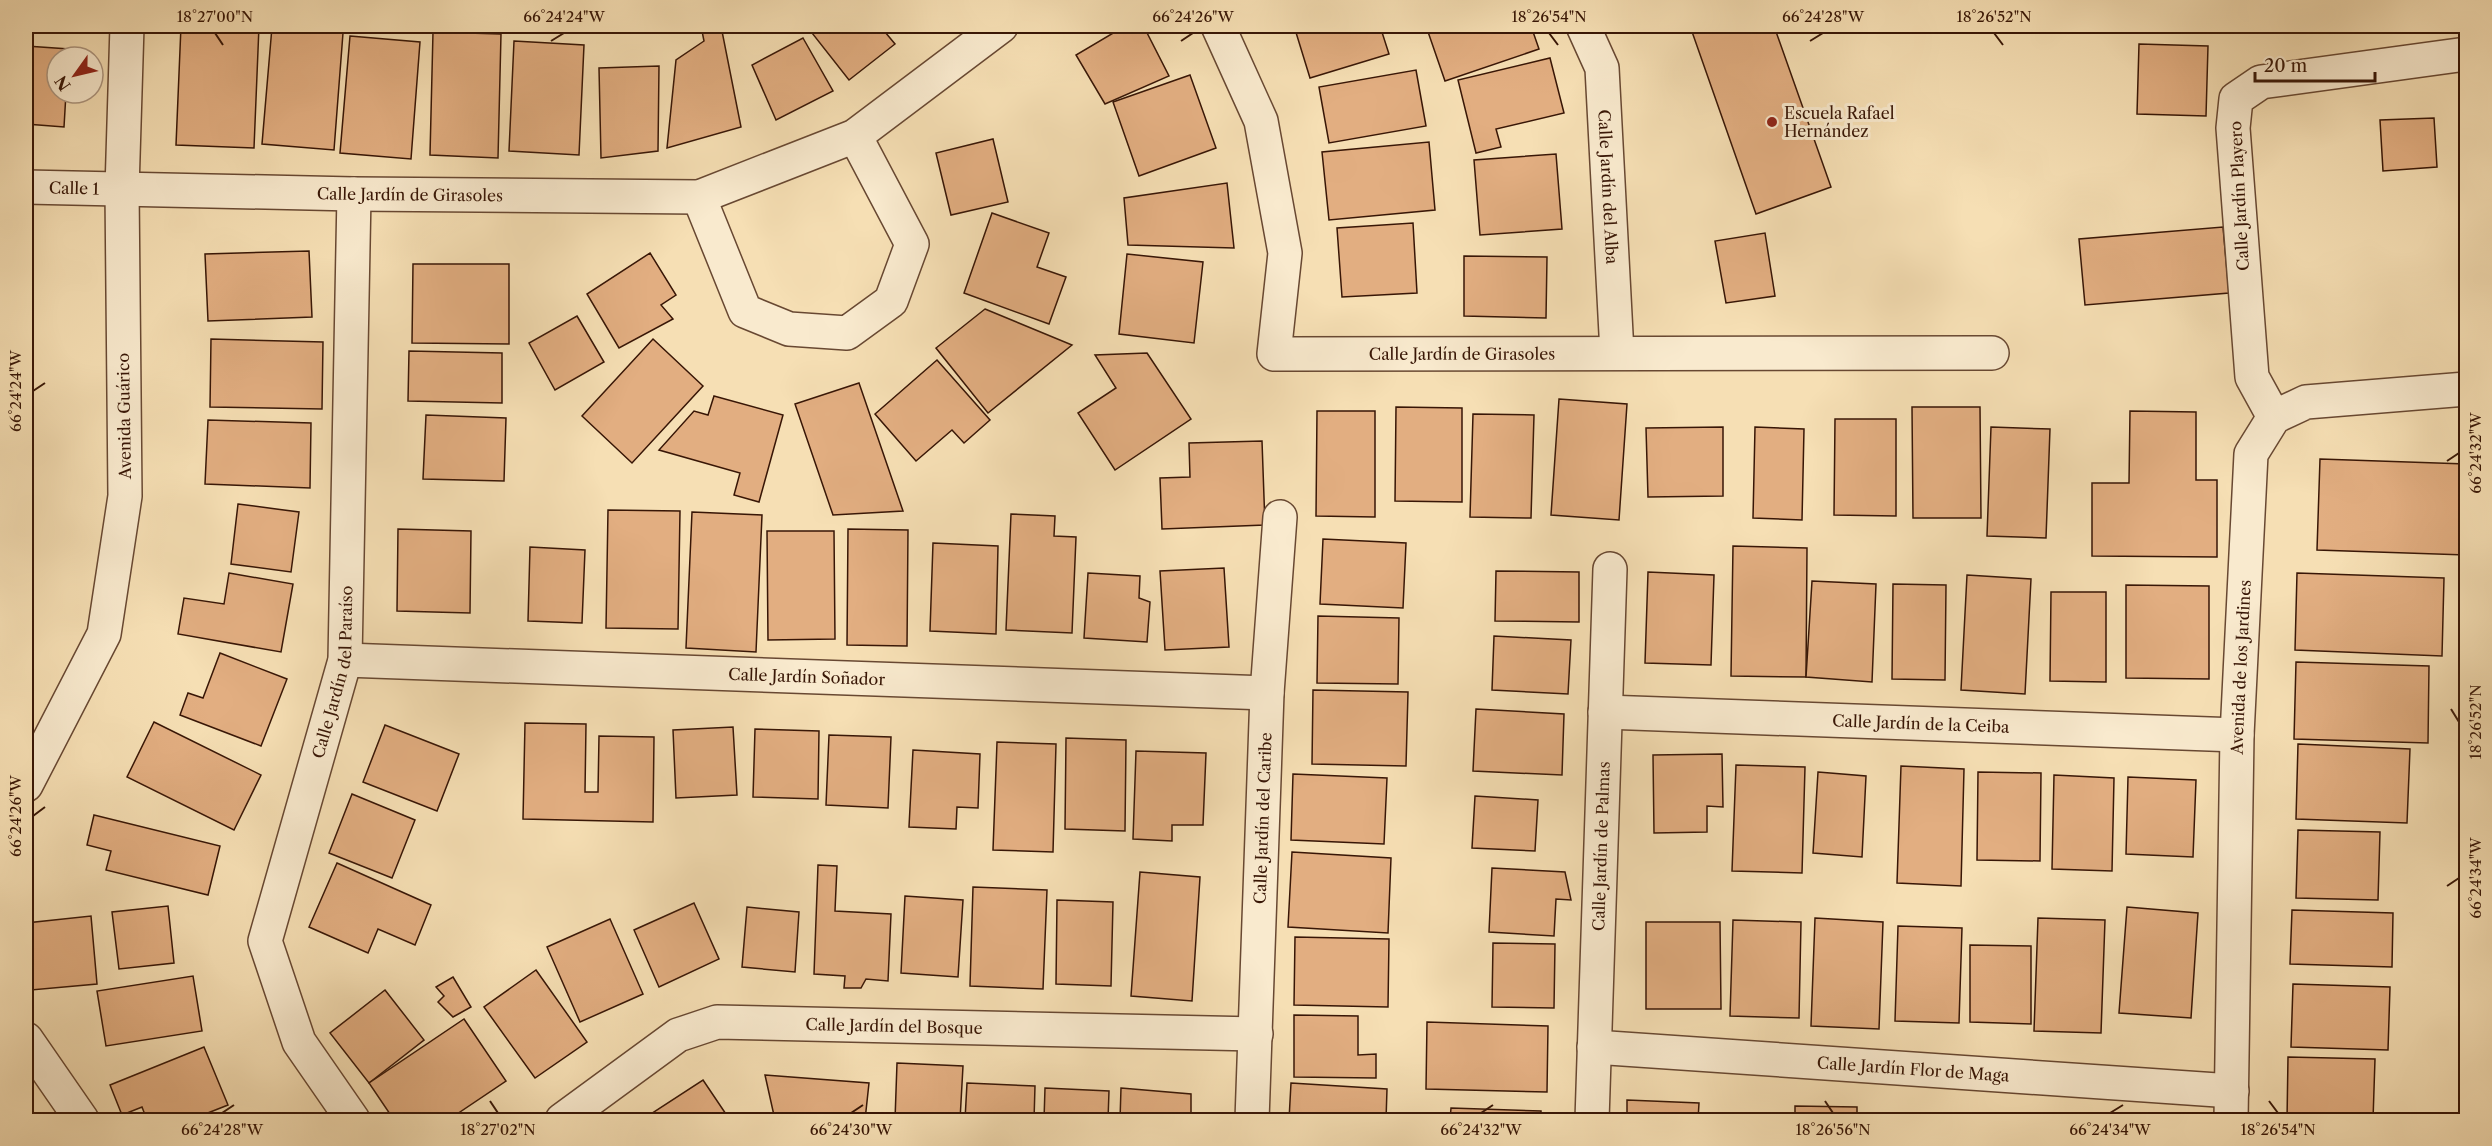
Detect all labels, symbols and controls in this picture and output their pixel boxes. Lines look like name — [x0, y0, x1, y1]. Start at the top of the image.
text: 18°27'00"N — [177, 7, 253, 26]
text: 66°24'24"W — [523, 7, 605, 26]
text: 66°24'26"W — [1152, 7, 1234, 26]
text: 18°26'54"N — [1511, 7, 1587, 26]
text: 66°24'28"W — [1782, 7, 1865, 26]
text: 18°26'52"N — [1956, 7, 2032, 26]
north arrow — [45, 45, 105, 105]
scale bar — [2255, 45, 2375, 83]
text: 20 m — [2264, 55, 2308, 77]
text: N — [50, 72, 75, 95]
place label: Escuela Rafael Hernández — [1784, 103, 1895, 141]
street label: Calle Jardín del Alba — [1594, 109, 1622, 265]
marker: Escuela Rafael Hernández — [1765, 115, 1779, 129]
street label: Calle Jardín Playero — [2225, 120, 2253, 271]
street label: Calle 1 — [49, 177, 100, 199]
street label: Calle Jardín de Girasoles — [317, 183, 503, 205]
street label: Calle Jardín de Girasoles — [1369, 344, 1555, 364]
text: 66°24'24"W — [6, 350, 25, 432]
street label: Avenida Guárico — [113, 353, 135, 480]
text: 66°24'32"W — [2466, 412, 2485, 494]
street label: Avenida de los Jardines — [2227, 579, 2255, 756]
street label: Calle Jardín del Paraíso — [308, 585, 356, 761]
street label: Calle Jardín Soñador — [728, 664, 886, 689]
text: 18°26'52"N — [2466, 684, 2485, 760]
street label: Calle Jardín de la Ceiba — [1832, 710, 2010, 737]
street label: Calle Jardín del Caribe — [1250, 732, 1276, 904]
street label: Calle Jardín de Palmas — [1588, 761, 1614, 931]
text: 66°24'26"W — [6, 775, 25, 857]
text: 66°24'34"W — [2466, 837, 2485, 919]
street label: Calle Jardín del Bosque — [805, 1014, 983, 1038]
street label: Calle Jardín Flor de Maga — [1816, 1052, 2011, 1086]
text: 66°24'28"W — [181, 1120, 264, 1139]
text: 18°27'02"N — [460, 1120, 536, 1139]
text: 66°24'30"W — [810, 1120, 893, 1139]
text: 66°24'32"W — [1440, 1120, 1522, 1139]
text: 18°26'56"N — [1795, 1120, 1871, 1139]
text: 66°24'34"W — [2069, 1120, 2151, 1139]
text: 18°26'54"N — [2240, 1120, 2316, 1139]

